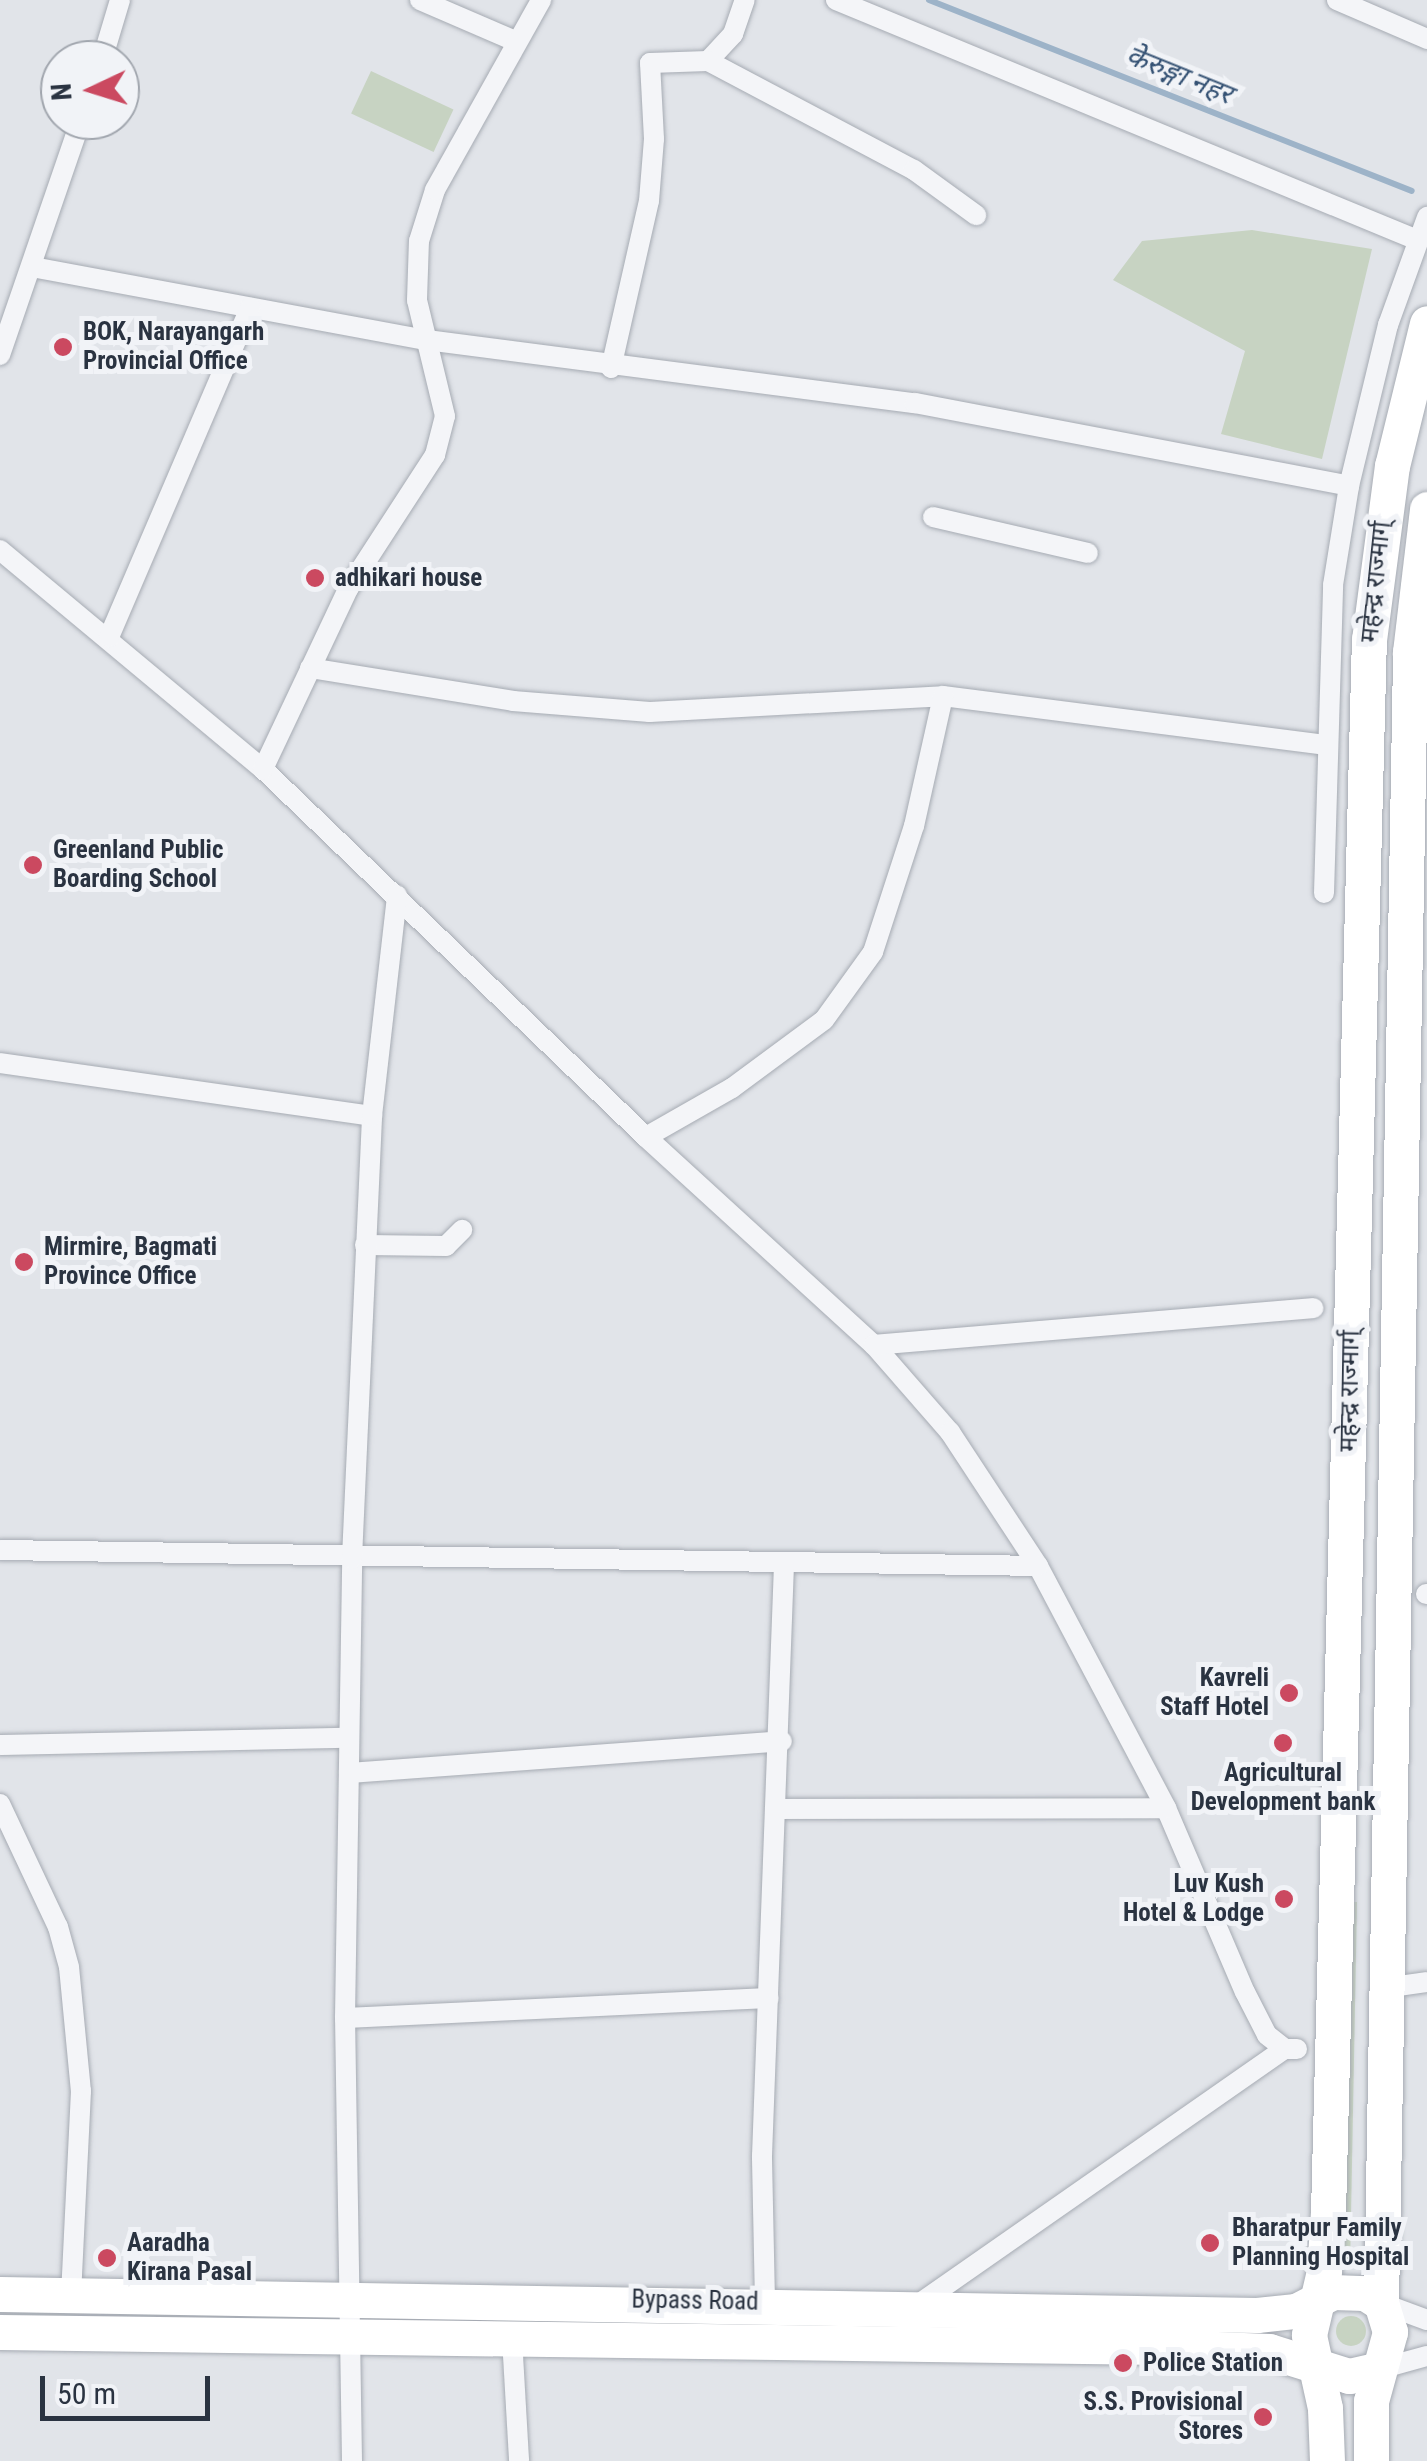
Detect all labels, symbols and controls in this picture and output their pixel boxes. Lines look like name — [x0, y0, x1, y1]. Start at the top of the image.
water label: केेरुङ्गा नहर — [1121, 39, 1237, 111]
north arrow — [40, 40, 140, 140]
text: N — [45, 82, 79, 102]
place label: BOK, Narayangarh Provincial Office — [83, 318, 264, 377]
marker: BOK, Narayangarh Provincial Office — [52, 336, 74, 358]
street label: महेन्द्र राज्मार्ग् — [1355, 520, 1397, 644]
place label: adhikari house — [335, 563, 482, 593]
marker: adhikari house — [304, 567, 326, 589]
place label: Greenland Public Boarding School — [53, 836, 223, 895]
marker: Greenland Public Boarding School — [22, 854, 44, 876]
place label: Mirmire, Bagmati Province Office — [44, 1233, 217, 1292]
marker: Mirmire, Bagmati Province Office — [13, 1251, 35, 1273]
street label: महेन्द्र राज्मार्ग् — [1334, 1330, 1366, 1452]
place label: Kavreli Staff Hotel — [1160, 1664, 1269, 1723]
marker: Kavreli Staff Hotel — [1278, 1682, 1300, 1704]
marker: Agricultural Development bank — [1272, 1732, 1294, 1754]
place label: Agricultural Development bank — [1191, 1759, 1375, 1818]
place label: Luv Kush Hotel & Lodge — [1123, 1870, 1264, 1929]
marker: Luv Kush Hotel & Lodge — [1273, 1888, 1295, 1910]
place label: Bharatpur Family Planning Hospital — [1232, 2214, 1409, 2273]
place label: Aaradha Kirana Pasal — [127, 2229, 252, 2288]
marker: Bharatpur Family Planning Hospital — [1197, 2230, 1223, 2256]
marker: Aaradha Kirana Pasal — [96, 2247, 118, 2269]
street label: Bypass Road — [631, 2285, 759, 2317]
place label: Police Station — [1143, 2348, 1283, 2378]
marker: Police Station — [1112, 2352, 1134, 2374]
scale bar — [45, 2356, 215, 2418]
text: 50 m — [57, 2376, 116, 2411]
place label: S.S. Provisional Stores — [1083, 2388, 1243, 2447]
marker: S.S. Provisional Stores — [1252, 2406, 1274, 2428]

